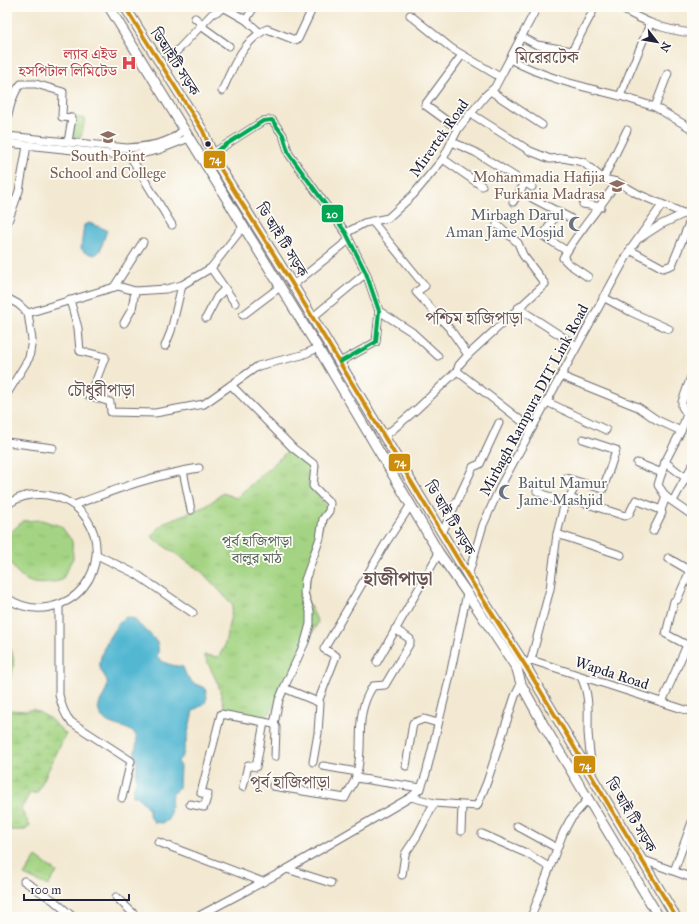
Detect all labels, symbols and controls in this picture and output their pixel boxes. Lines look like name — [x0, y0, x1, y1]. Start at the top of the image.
north arrow — [637, 22, 677, 62]
street label: ডিআইটি সড়ক — [146, 24, 204, 99]
text: N — [657, 40, 673, 55]
place label: ল্যাব এইড হসপিটাল লিমিটেড — [18, 45, 118, 80]
district label: মিরেরটেক — [514, 47, 580, 68]
hospital icon: ল্যাব এইড হসপিটাল লিমিটেড — [120, 54, 138, 72]
street label: Mirertek Road — [406, 95, 473, 180]
school or university icon: South Point School and College — [99, 128, 117, 146]
unlabelled marker — [203, 139, 213, 149]
place label: South Point School and College — [50, 147, 166, 182]
line badge: 74 — [203, 150, 226, 169]
text: 74 — [209, 153, 222, 167]
place label: Mohammadia Hafijia Furkania Madrasa — [473, 168, 606, 203]
school or university icon: Mohammadia Hafijia Furkania Madrasa — [608, 177, 626, 195]
street label: ডি আই টি সড়ক — [252, 199, 312, 280]
line badge: 20 — [321, 204, 344, 223]
place label: Mirbagh Darul Aman Jame Mosjid — [445, 206, 565, 242]
text: 20 — [326, 208, 339, 221]
mosque icon: Mirbagh Darul Aman Jame Mosjid — [567, 215, 585, 233]
street label: Mirbagh Rampura DIT Link Road — [476, 301, 593, 499]
district label: পশ্চিম হাজিপাড়া — [425, 308, 523, 329]
district label: চৌধুরীপাড়া — [67, 379, 135, 401]
line badge: 74 — [388, 453, 411, 472]
text: 74 — [394, 456, 407, 470]
place label: Baitul Mamur Jame Mashjid — [516, 474, 607, 510]
street label: ডি আই টি সড়ক — [420, 477, 479, 559]
mosque icon: Baitul Mamur Jame Mashjid — [497, 483, 515, 501]
park label: পূর্ব হাজিপাড়া বালুর মাঠ — [222, 532, 292, 567]
district label: হাজীপাড়া — [362, 567, 433, 590]
street label: Wapda Road — [573, 653, 652, 694]
line badge: 74 — [573, 755, 596, 774]
text: 74 — [579, 759, 592, 773]
district label: পূর্ব হাজিপাড়া — [250, 771, 330, 793]
street label: ডি আই টি সড়ক — [601, 774, 660, 856]
scale bar — [24, 876, 129, 902]
text: 100 m — [30, 883, 61, 897]

